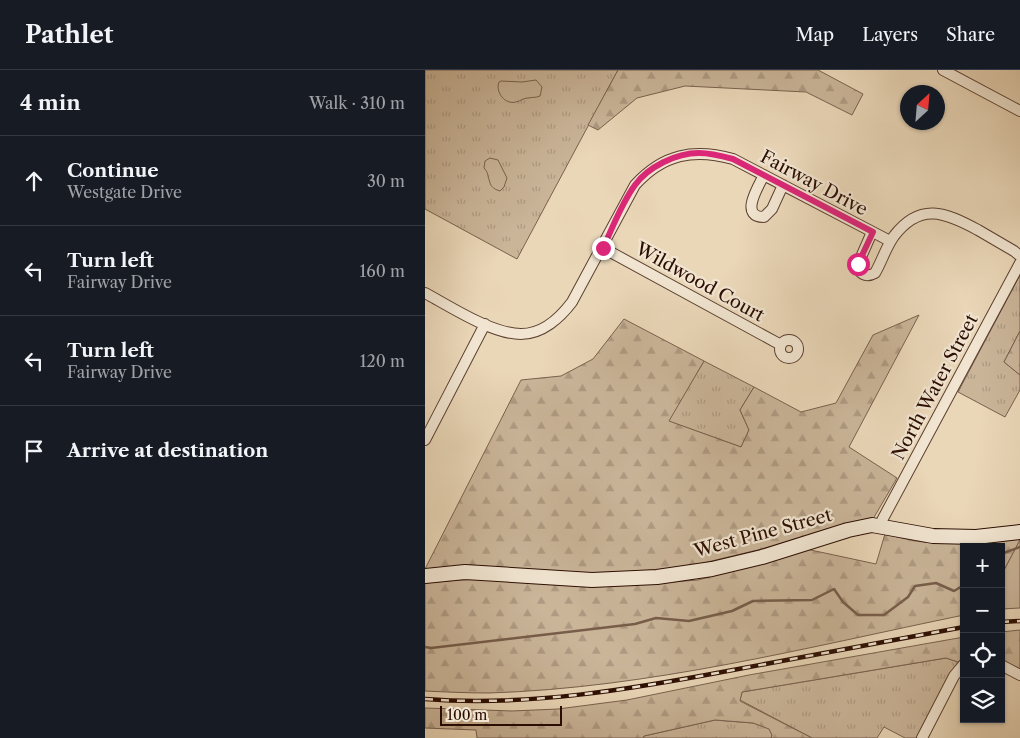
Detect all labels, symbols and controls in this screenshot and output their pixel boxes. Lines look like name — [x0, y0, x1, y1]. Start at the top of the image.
text: Pathlet — [25, 20, 113, 49]
text: Map — [796, 24, 834, 46]
text: Layers — [862, 24, 918, 46]
text: Share — [946, 24, 995, 46]
north arrow — [900, 85, 945, 130]
text: 4 min — [20, 90, 81, 115]
text: Walk · 310 m — [309, 93, 405, 113]
street label: Fairway Drive — [757, 146, 871, 220]
text: Continue — [67, 159, 159, 182]
icon: ahead — [20, 167, 48, 195]
text: 30 m — [367, 171, 405, 191]
text: Westgate Drive — [67, 182, 182, 202]
route end — [592, 237, 615, 260]
street label: Wildwood Court — [631, 237, 769, 327]
text: Turn left — [67, 249, 154, 272]
route start — [847, 253, 870, 276]
icon: left — [20, 257, 48, 285]
text: 160 m — [360, 261, 405, 281]
text: Fairway Drive — [67, 272, 172, 292]
street label: North Water Street — [887, 310, 983, 464]
text: Turn left — [67, 339, 154, 362]
icon: left — [20, 347, 48, 375]
text: 120 m — [360, 351, 405, 371]
text: Fairway Drive — [67, 362, 172, 382]
icon: arrive — [20, 437, 48, 465]
text: Arrive at destination — [67, 439, 268, 462]
street label: West Pine Street — [691, 504, 835, 562]
map controls — [960, 543, 1005, 723]
button: + — [960, 543, 1005, 588]
button: − — [960, 588, 1005, 633]
button: locate — [960, 633, 1005, 678]
button: layers — [960, 678, 1005, 723]
scale bar — [440, 703, 563, 726]
text: 100 m — [447, 706, 487, 724]

